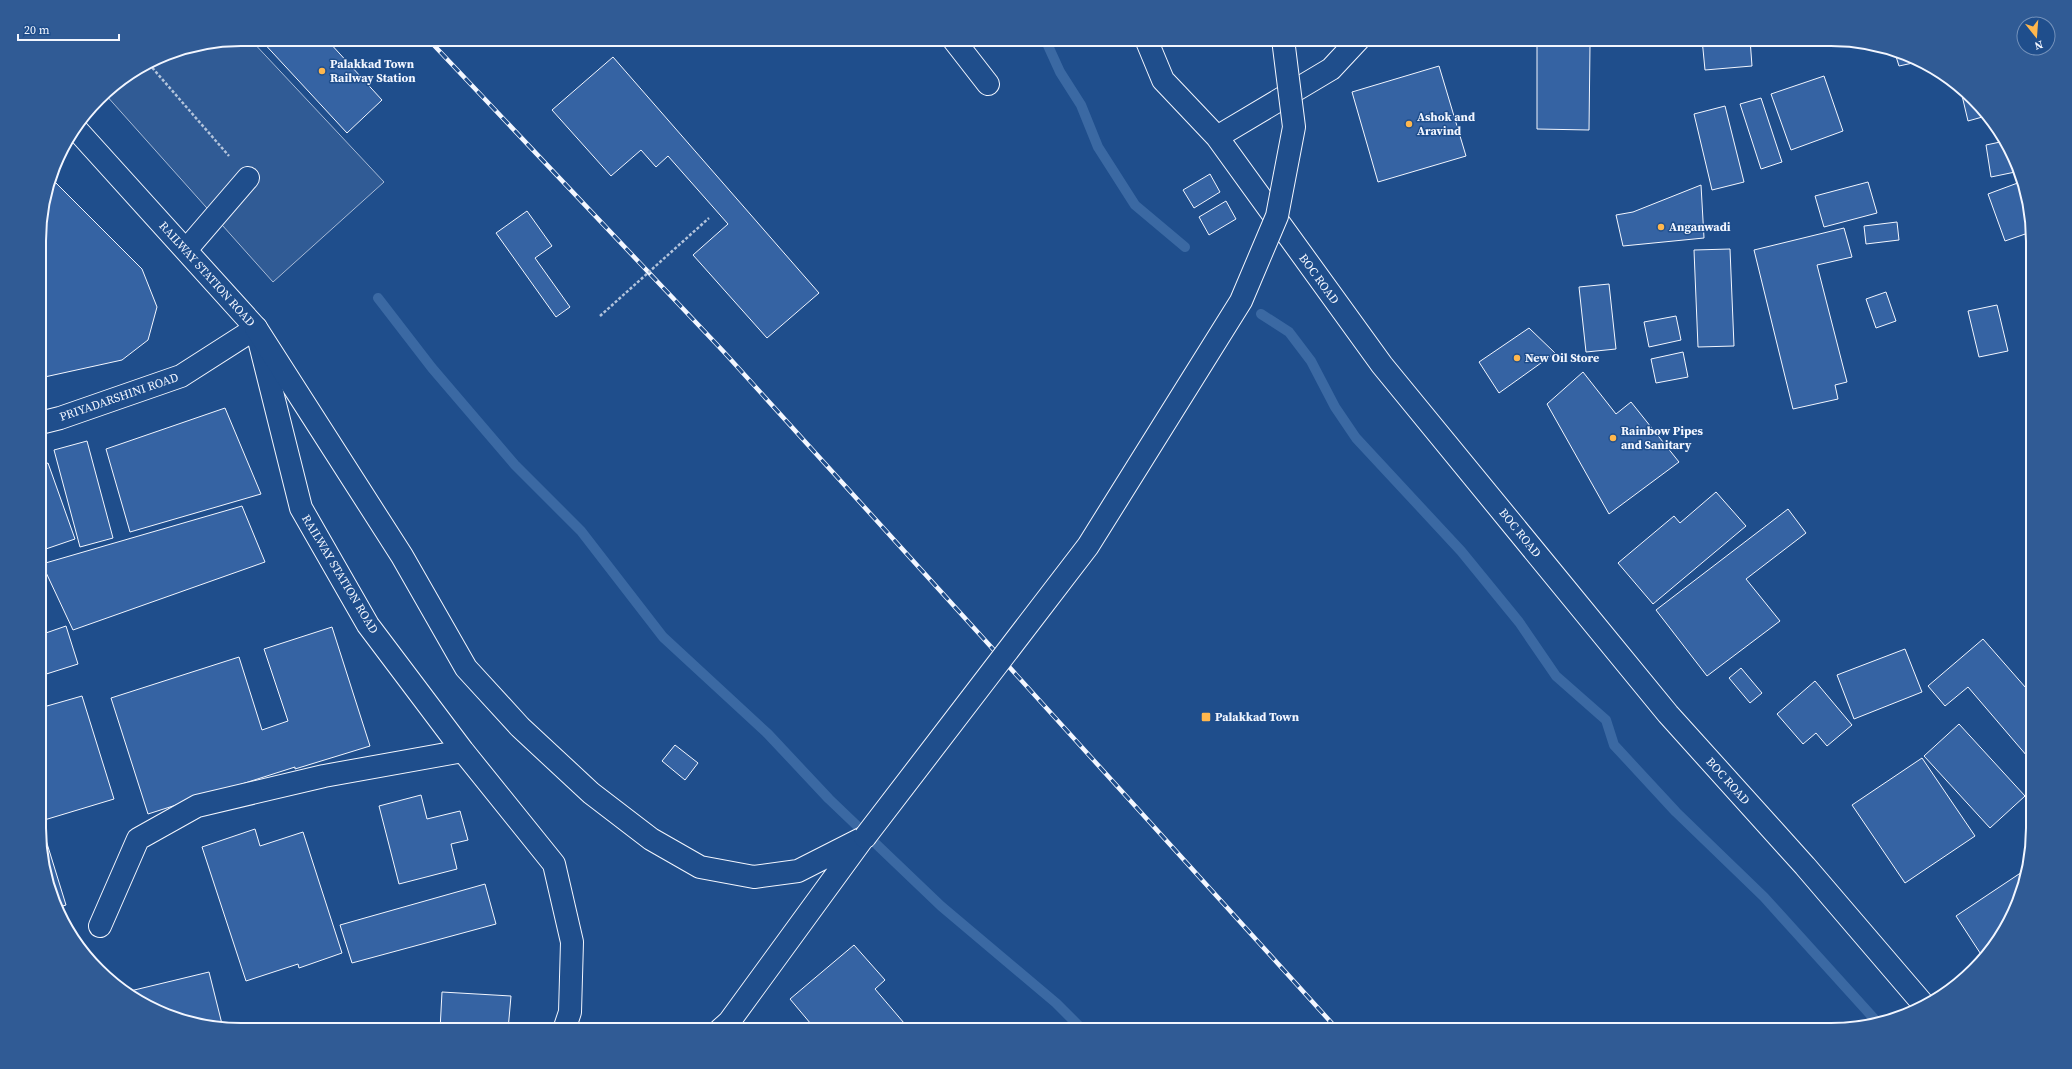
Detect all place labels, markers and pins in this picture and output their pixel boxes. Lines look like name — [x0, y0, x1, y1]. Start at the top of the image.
place label: Palakkad Town Railway Station — [330, 56, 416, 86]
marker: Palakkad Town Railway Station — [317, 66, 327, 76]
place label: Ashok and Aravind — [1417, 109, 1475, 139]
marker: Ashok and Aravind — [1404, 119, 1414, 129]
place label: Anganwadi — [1669, 219, 1731, 235]
marker: Anganwadi — [1656, 222, 1666, 232]
place label: New Oil Store — [1525, 350, 1599, 366]
marker: New Oil Store — [1512, 353, 1522, 363]
place label: Rainbow Pipes and Sanitary — [1621, 423, 1704, 453]
marker: Rainbow Pipes and Sanitary — [1608, 433, 1618, 443]
place label: Palakkad Town — [1215, 709, 1300, 725]
marker: Palakkad Town — [1200, 711, 1212, 723]

